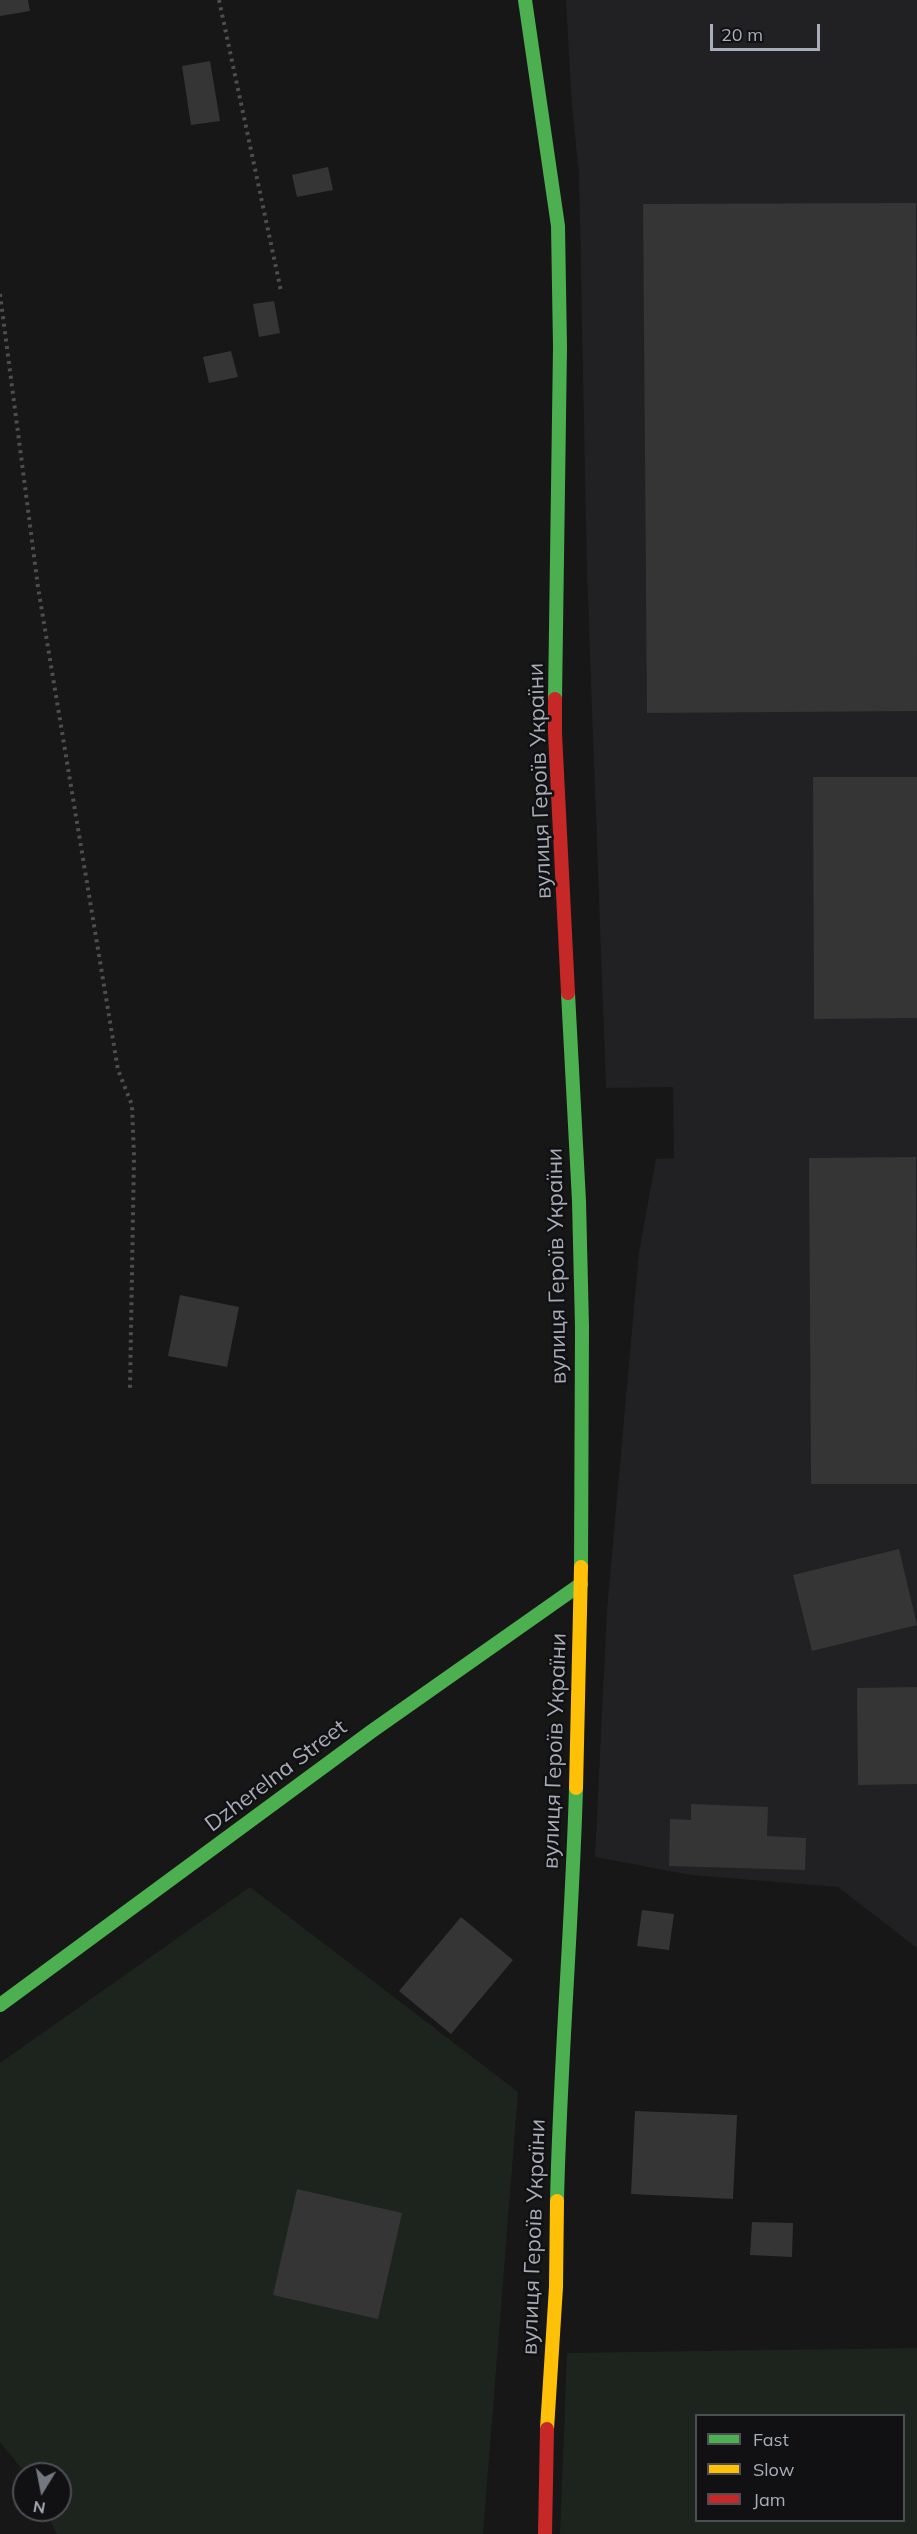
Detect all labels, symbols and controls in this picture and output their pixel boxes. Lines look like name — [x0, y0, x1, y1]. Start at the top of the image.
scale bar — [713, 12, 822, 50]
text: 20 m — [721, 23, 763, 46]
street label: вулиця Героїв України — [523, 663, 557, 899]
street label: вулиця Героїв України — [542, 1148, 572, 1384]
street label: вулиця Героїв України — [538, 1633, 572, 1869]
street label: Dzherelna Street — [200, 1714, 352, 1838]
street label: вулиця Героїв України — [517, 2119, 551, 2355]
legend — [695, 2414, 905, 2522]
text: Fast — [753, 2428, 789, 2451]
text: Slow — [753, 2458, 794, 2481]
north arrow — [12, 2462, 72, 2522]
text: Jam — [753, 2488, 786, 2511]
text: N — [32, 2497, 47, 2519]

